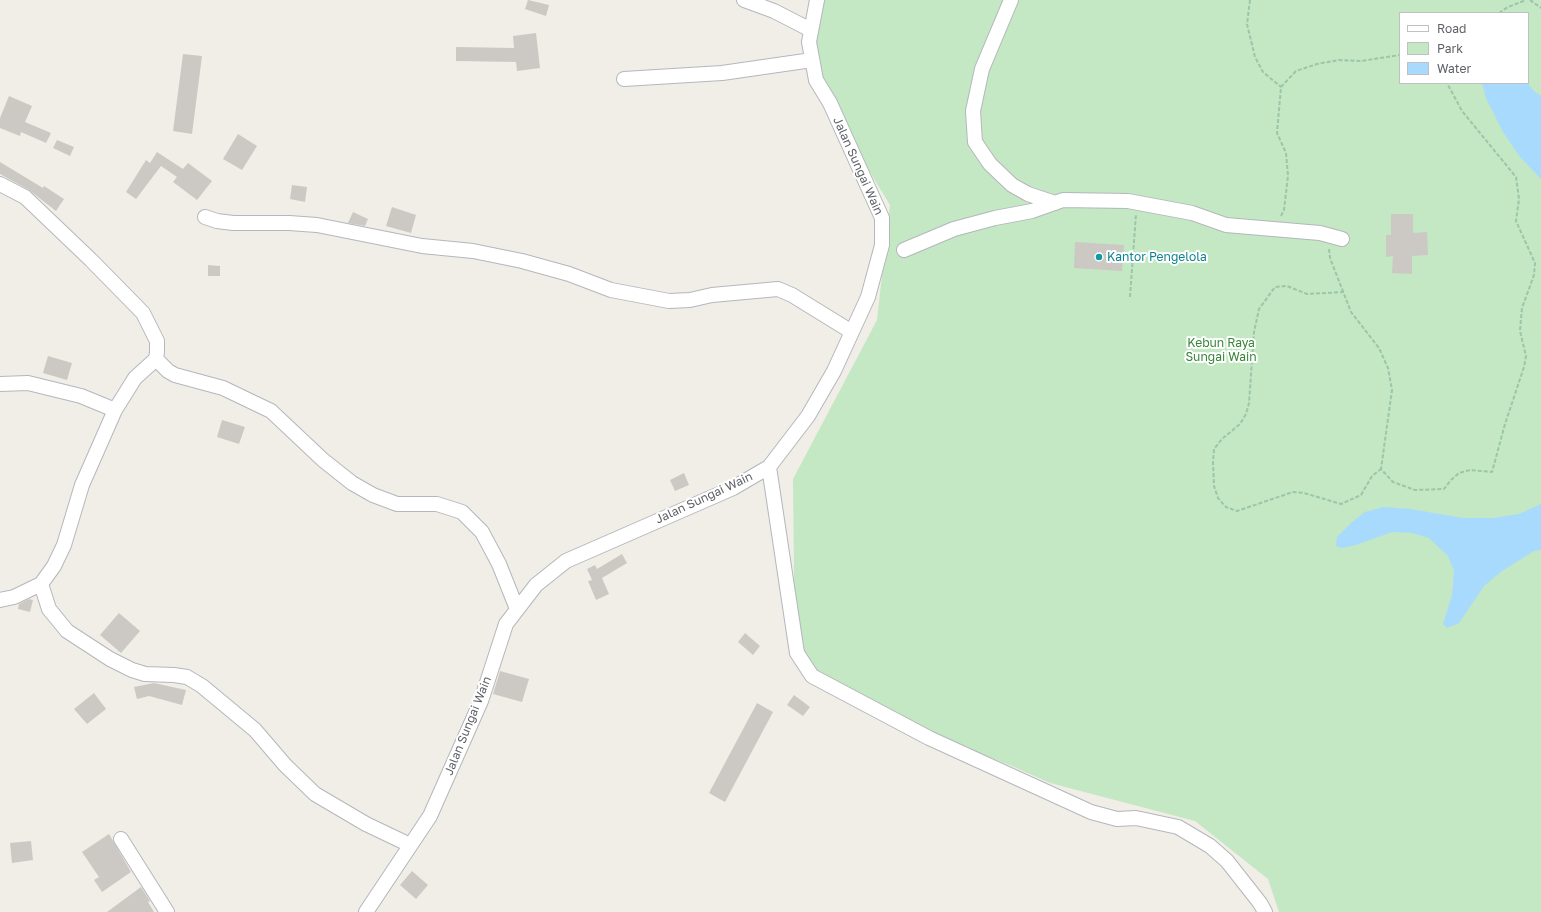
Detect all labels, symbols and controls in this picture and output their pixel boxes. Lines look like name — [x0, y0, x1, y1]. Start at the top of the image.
legend — [1399, 12, 1529, 84]
text: Road — [1437, 21, 1466, 36]
text: Park — [1437, 41, 1463, 56]
text: Water — [1437, 61, 1471, 76]
street label: Jalan Sungai Wain — [830, 115, 886, 217]
place label: Kantor Pengelola — [1107, 250, 1207, 264]
marker: Kantor Pengelola — [1094, 252, 1104, 262]
park label: Kebun Raya Sungai Wain — [1185, 336, 1257, 364]
street label: Jalan Sungai Wain — [653, 469, 755, 527]
street label: Jalan Sungai Wain — [442, 674, 494, 778]

